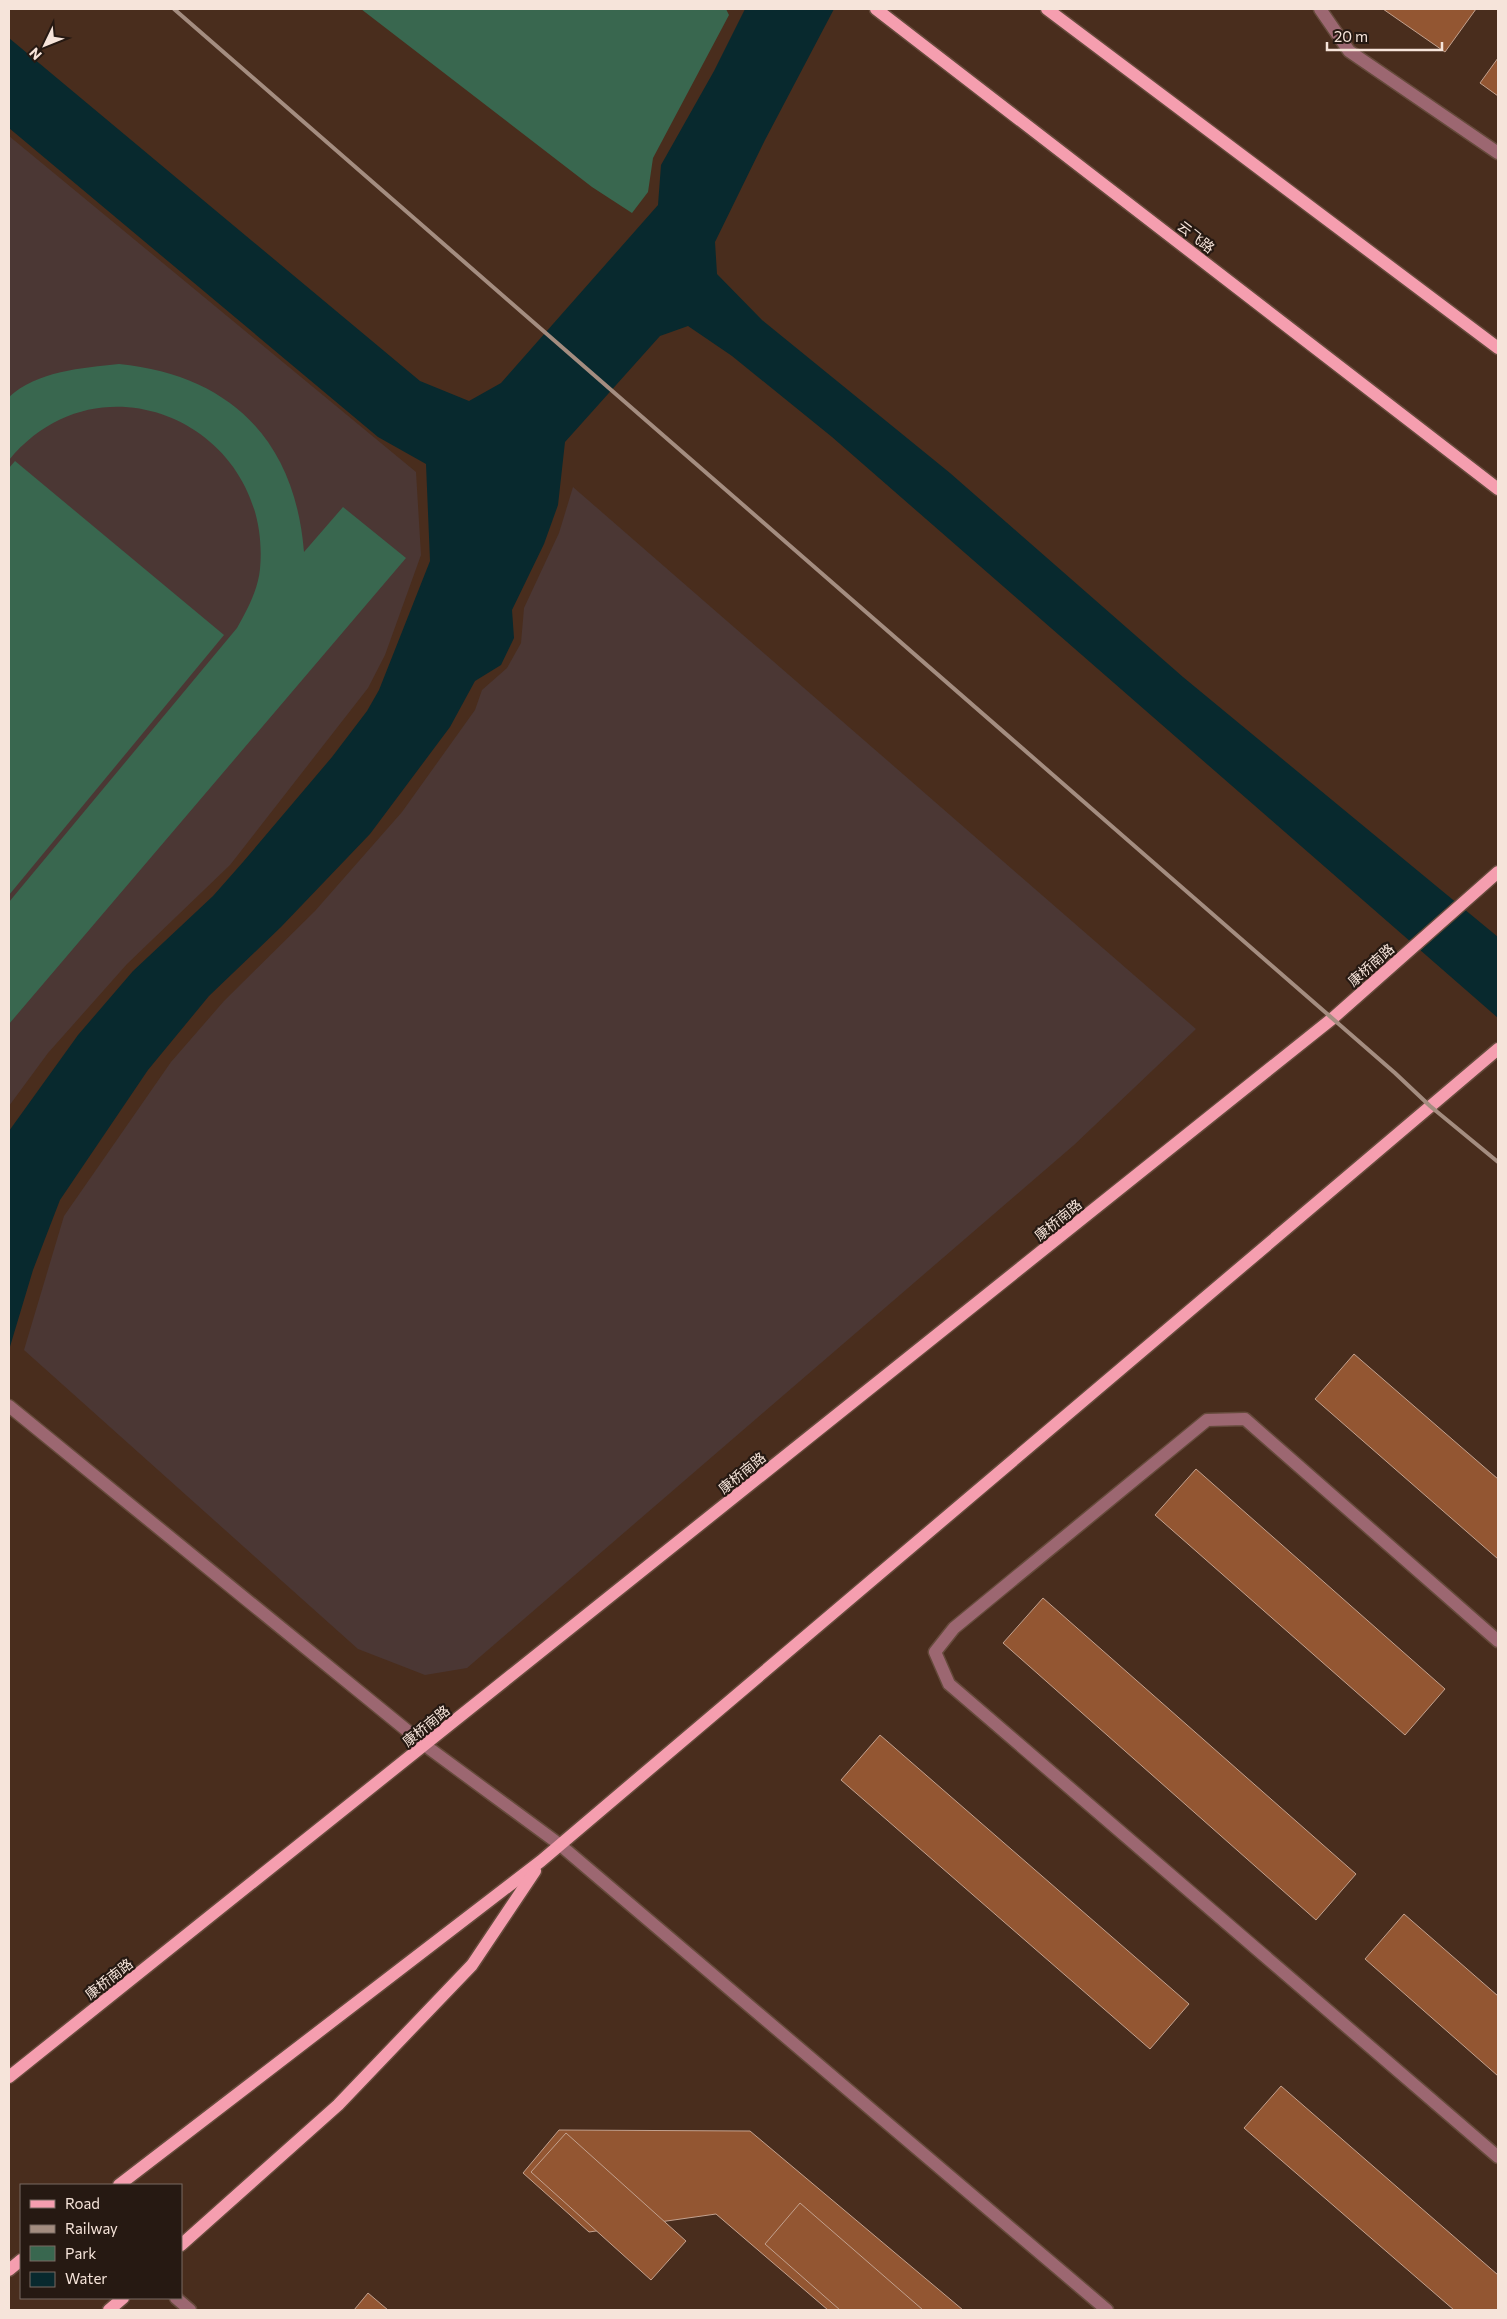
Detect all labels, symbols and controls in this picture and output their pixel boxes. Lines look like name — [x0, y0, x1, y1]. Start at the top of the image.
north arrow — [20, 20, 70, 70]
scale bar — [1327, 20, 1442, 52]
text: 20 m — [1334, 27, 1368, 45]
text: N — [25, 45, 45, 64]
street label: 云飞路 — [1175, 217, 1218, 256]
street label: 康桥南路 — [1344, 940, 1397, 989]
street label: 康桥南路 — [1031, 1195, 1085, 1244]
street label: 康桥南路 — [715, 1448, 769, 1497]
street label: 康桥南路 — [399, 1701, 453, 1750]
street label: 康桥南路 — [81, 1955, 136, 2003]
legend — [20, 2184, 182, 2299]
text: Road — [65, 2194, 100, 2212]
text: Railway — [65, 2219, 118, 2237]
text: Park — [65, 2244, 96, 2262]
text: Water — [65, 2269, 107, 2287]

